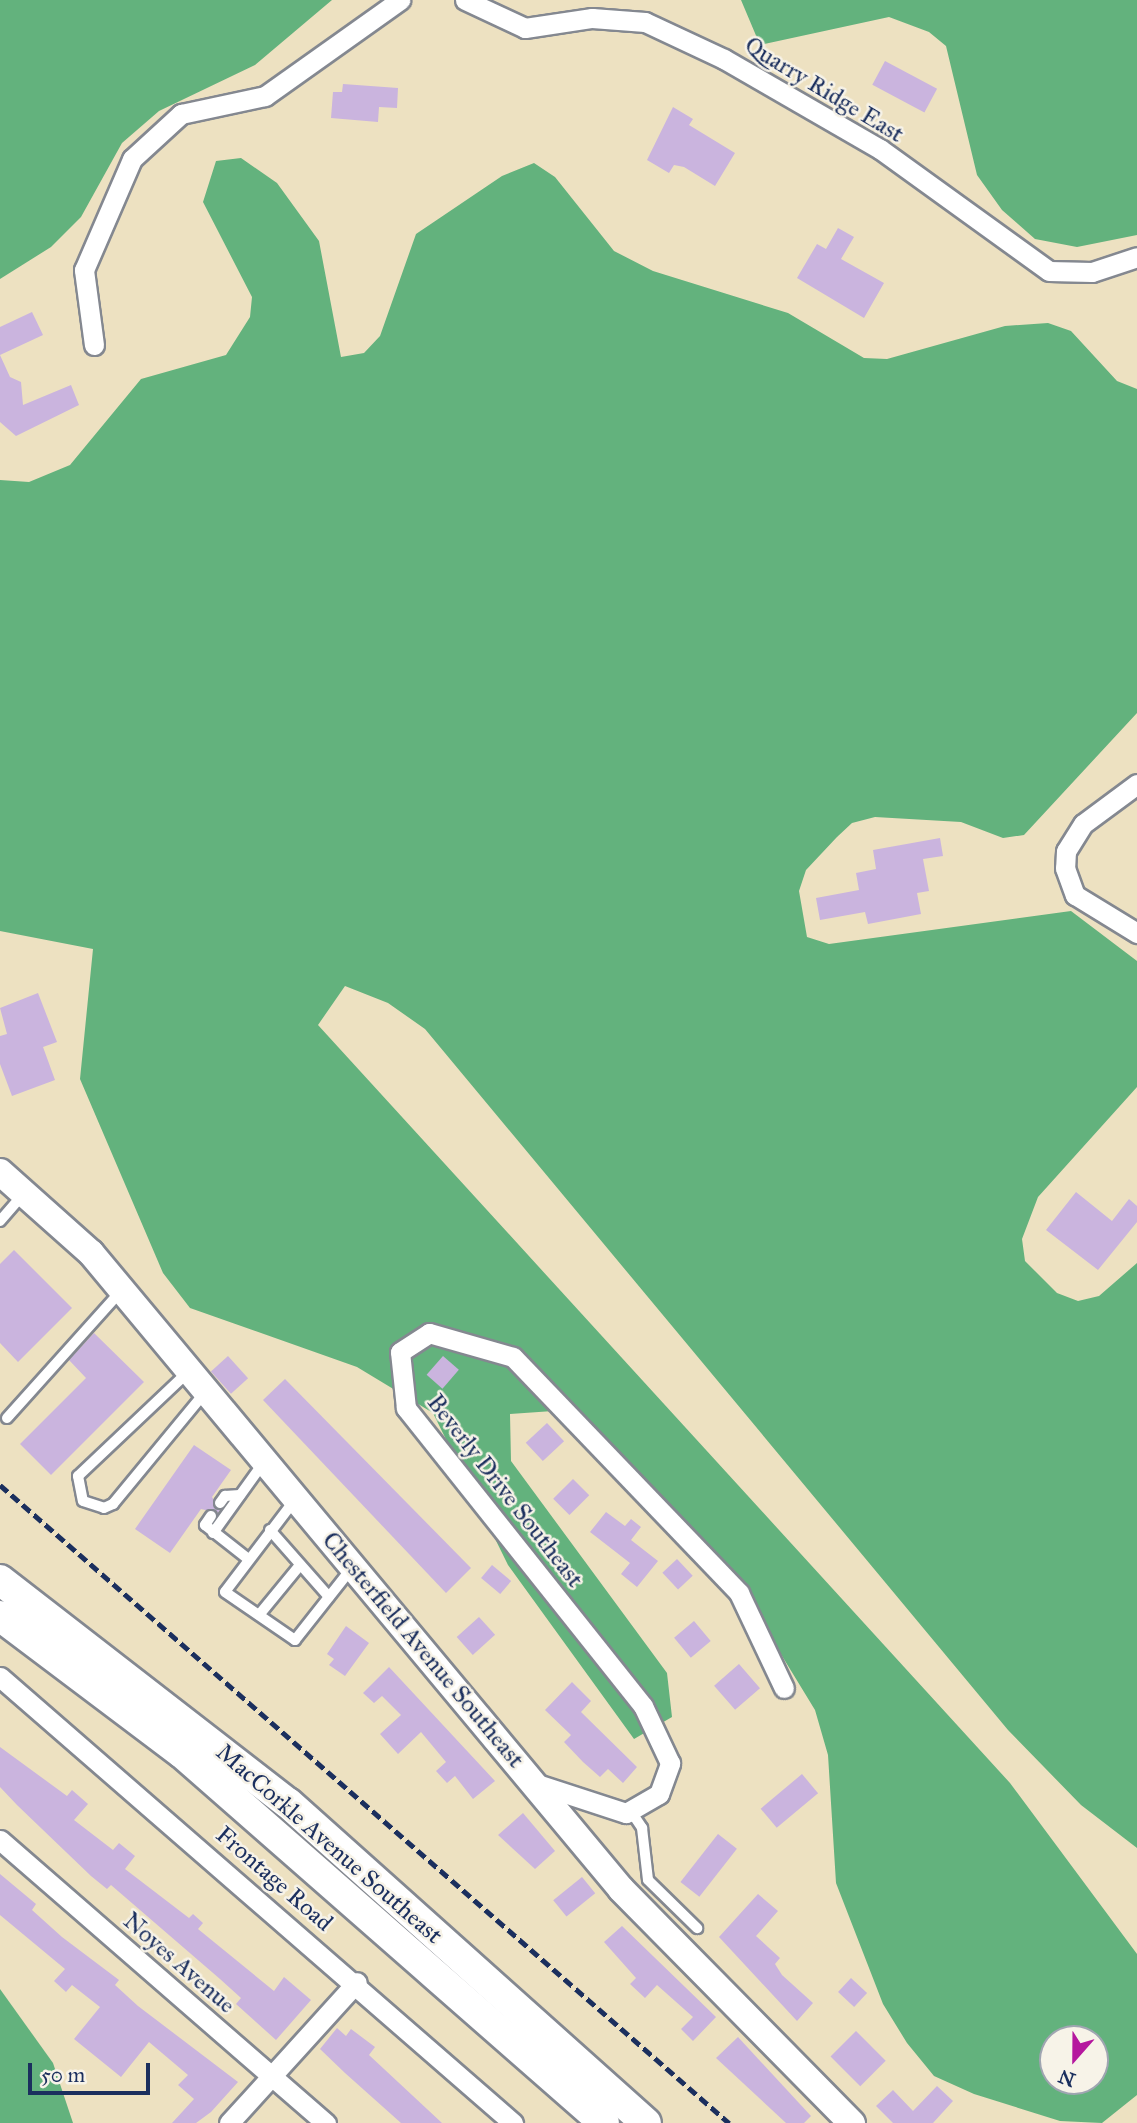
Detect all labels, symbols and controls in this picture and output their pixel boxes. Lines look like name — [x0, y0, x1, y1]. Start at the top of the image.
street label: Quarry Ridge East — [739, 31, 909, 149]
street label: Beverly Drive Southeast — [421, 1389, 589, 1593]
street label: Chesterfield Avenue Southeast — [316, 1526, 530, 1774]
street label: MacCorkle Avenue Southeast — [210, 1738, 448, 1950]
street label: Frontage Road — [210, 1820, 338, 1938]
street label: Noyes Avenue — [117, 1907, 241, 2019]
north arrow — [1039, 2025, 1109, 2095]
scale bar — [32, 2050, 154, 2094]
text: 50 m — [41, 2062, 85, 2088]
text: N — [1055, 2065, 1079, 2092]

